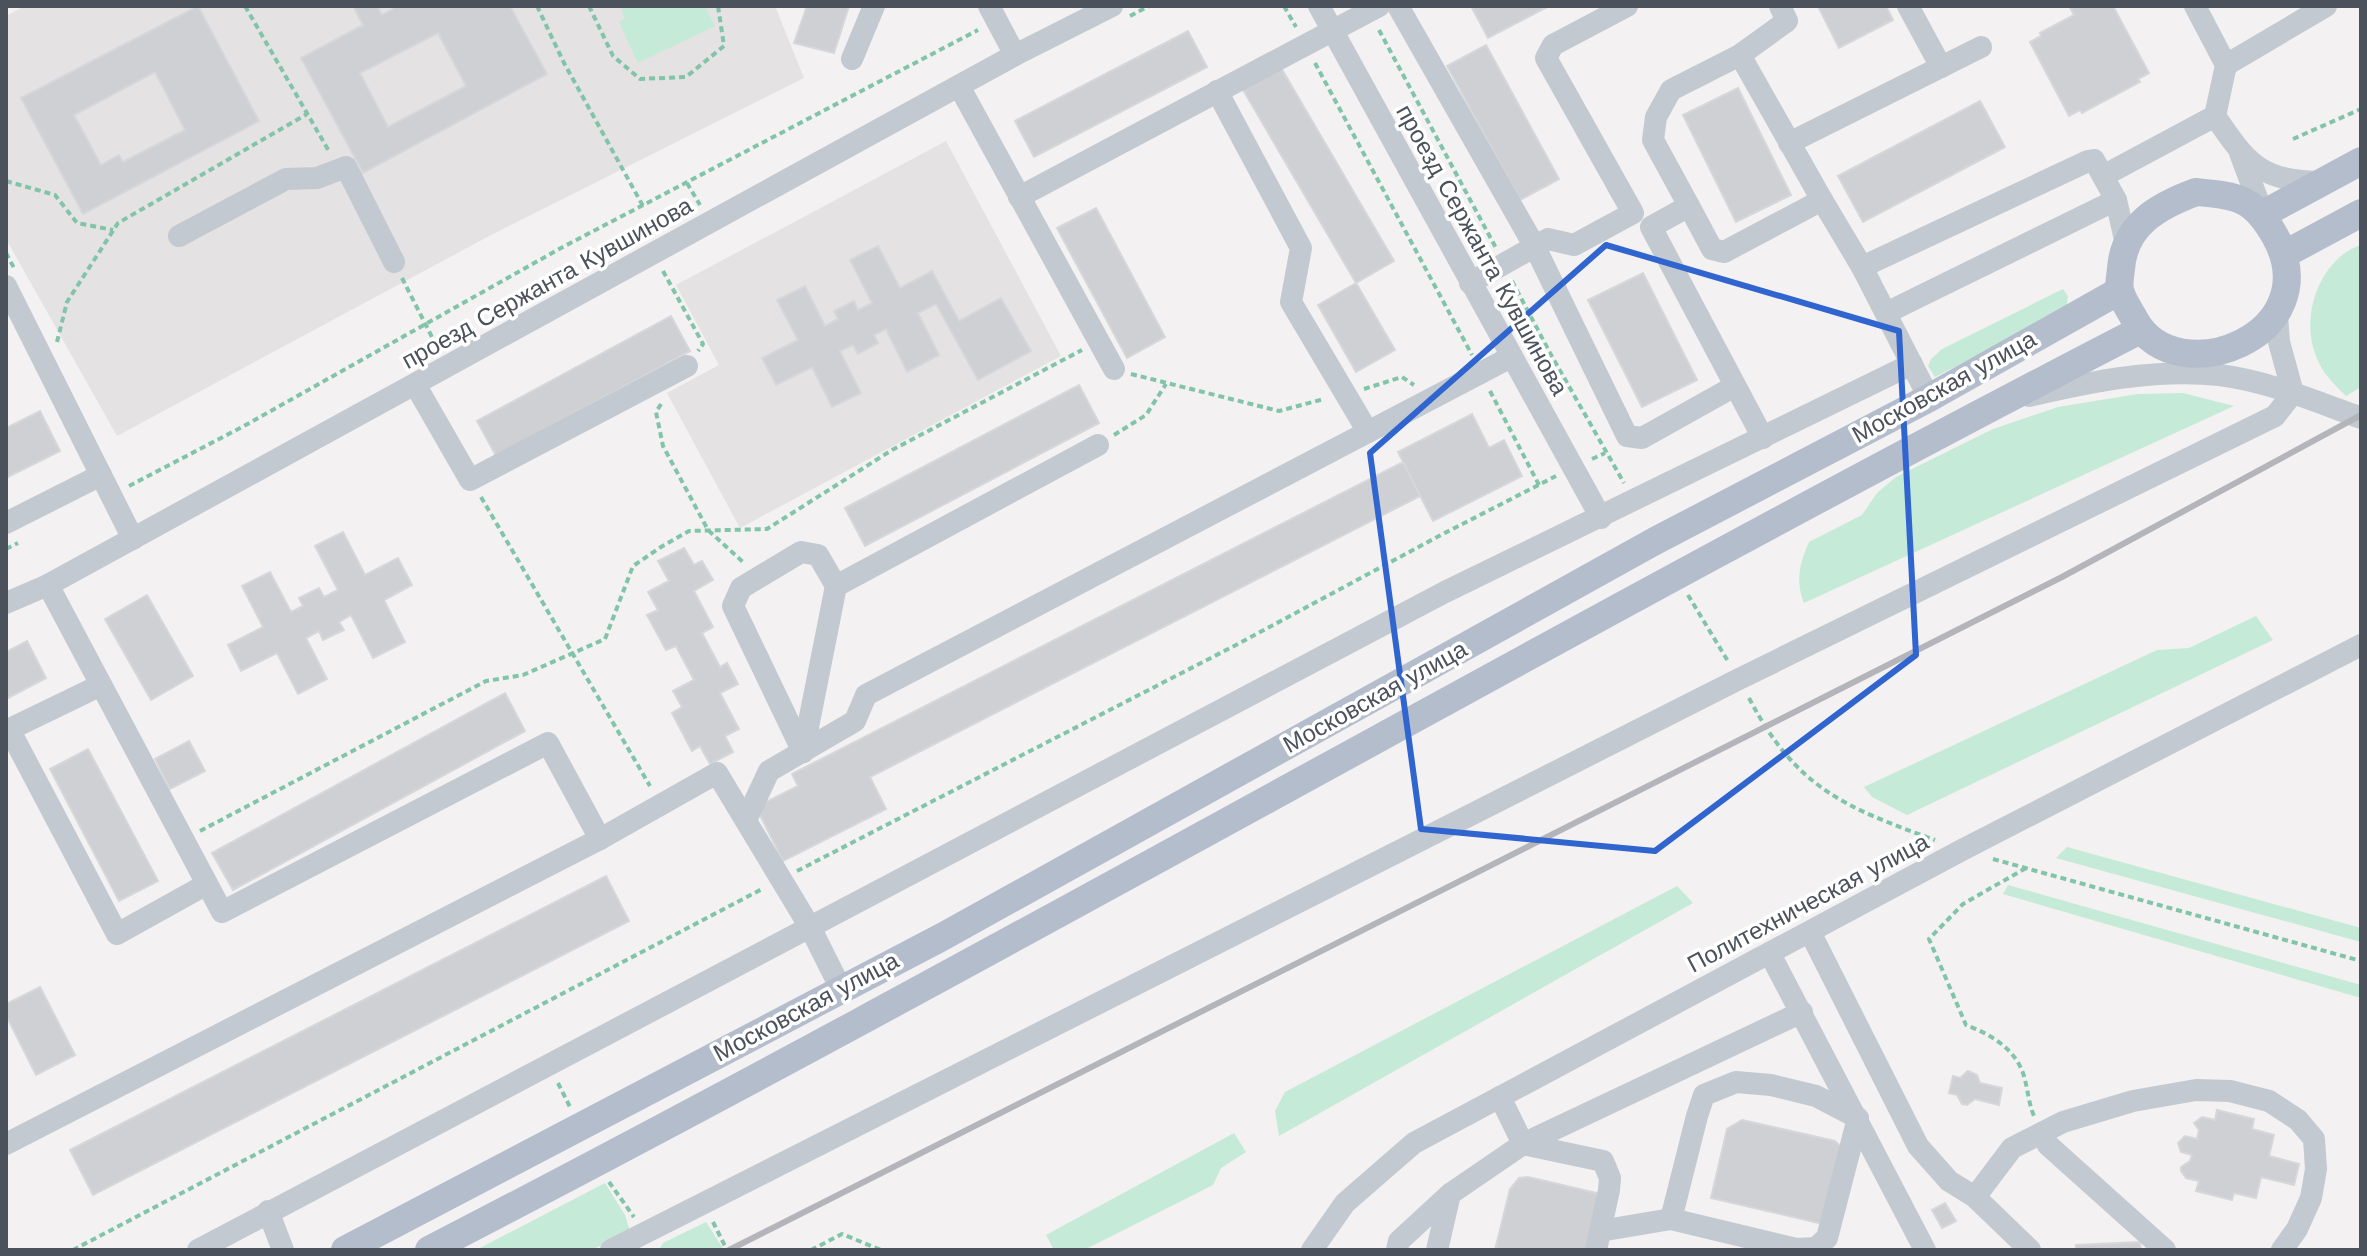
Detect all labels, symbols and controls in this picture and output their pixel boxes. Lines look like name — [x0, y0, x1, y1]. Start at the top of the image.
street label: проезд Сержанта Кувшинова — [1390, 100, 1574, 401]
street label: проезд Сержанта Кувшинова — [397, 191, 698, 375]
street label: Московская улица — [1847, 325, 2041, 449]
street label: Московская улица — [1278, 635, 1472, 759]
street label: Политехническая улица — [1683, 827, 1934, 979]
street label: Московская улица — [709, 946, 904, 1068]

